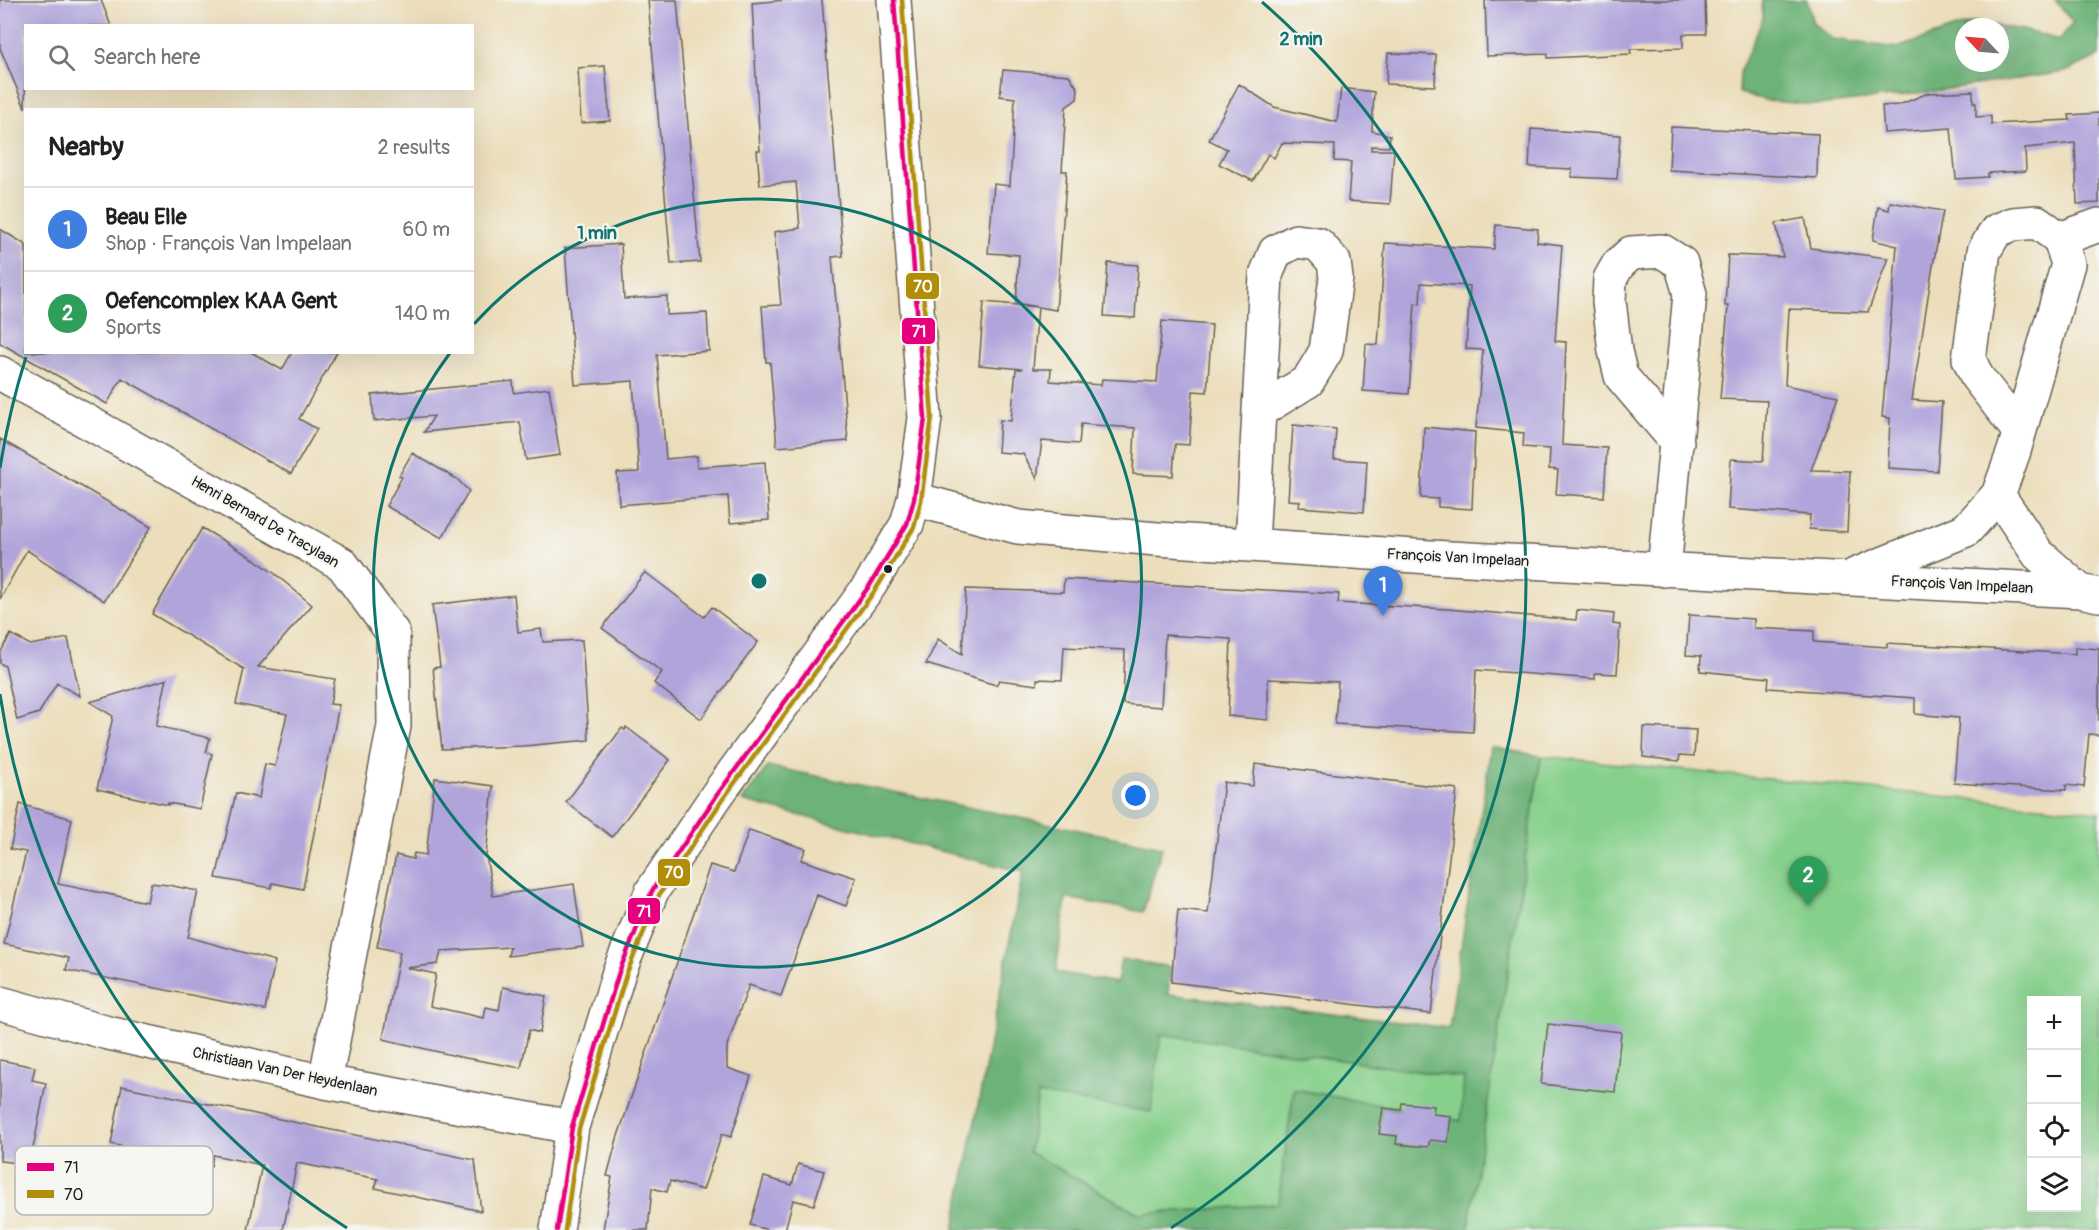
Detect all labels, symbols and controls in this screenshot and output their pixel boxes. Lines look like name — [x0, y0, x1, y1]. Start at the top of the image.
north arrow — [1955, 18, 2009, 72]
search box — [24, 24, 474, 90]
text: 2 min — [1279, 28, 1323, 51]
icon: search — [45, 41, 78, 74]
text: Search here — [93, 43, 200, 71]
text: Nearby — [48, 131, 124, 163]
text: 2 results — [378, 135, 450, 160]
text: Beau Elle — [105, 203, 187, 231]
text: 1 — [64, 217, 71, 242]
text: 60 m — [403, 217, 450, 242]
text: 1 min — [577, 222, 617, 245]
text: Shop · François Van Impelaan — [105, 231, 352, 256]
line badge: 70 — [905, 272, 940, 300]
text: 70 — [913, 277, 933, 297]
text: Oefencomplex KAA Gent — [105, 287, 337, 315]
text: 2 — [62, 301, 73, 326]
text: 140 m — [395, 301, 450, 326]
text: Sports — [105, 315, 161, 340]
line badge: 71 — [901, 317, 936, 345]
text: 71 — [912, 322, 926, 342]
street label: Henri Bernard De Tracylaan — [188, 472, 342, 572]
street label: François Van Impelaan — [1386, 545, 1530, 571]
unlabelled marker — [882, 563, 894, 575]
pin: 1 — [1364, 566, 1402, 616]
centre of rings — [749, 571, 769, 591]
street label: François Van Impelaan — [1890, 572, 2034, 598]
your location — [1121, 781, 1150, 810]
pin: 2 — [1788, 856, 1828, 906]
line badge: 70 — [657, 858, 691, 887]
text: 70 — [664, 863, 684, 883]
line badge: 71 — [627, 897, 661, 925]
text: 71 — [637, 902, 651, 922]
map controls — [2027, 996, 2081, 1212]
button: + — [2027, 996, 2081, 1050]
street label: Christiaan Van Der Heydenlaan — [191, 1043, 379, 1101]
button: − — [2027, 1050, 2081, 1104]
button: locate — [2027, 1104, 2081, 1158]
legend — [15, 1146, 213, 1215]
text: 71 — [64, 1158, 79, 1178]
button: layers — [2027, 1158, 2081, 1212]
text: 70 — [64, 1185, 83, 1205]

